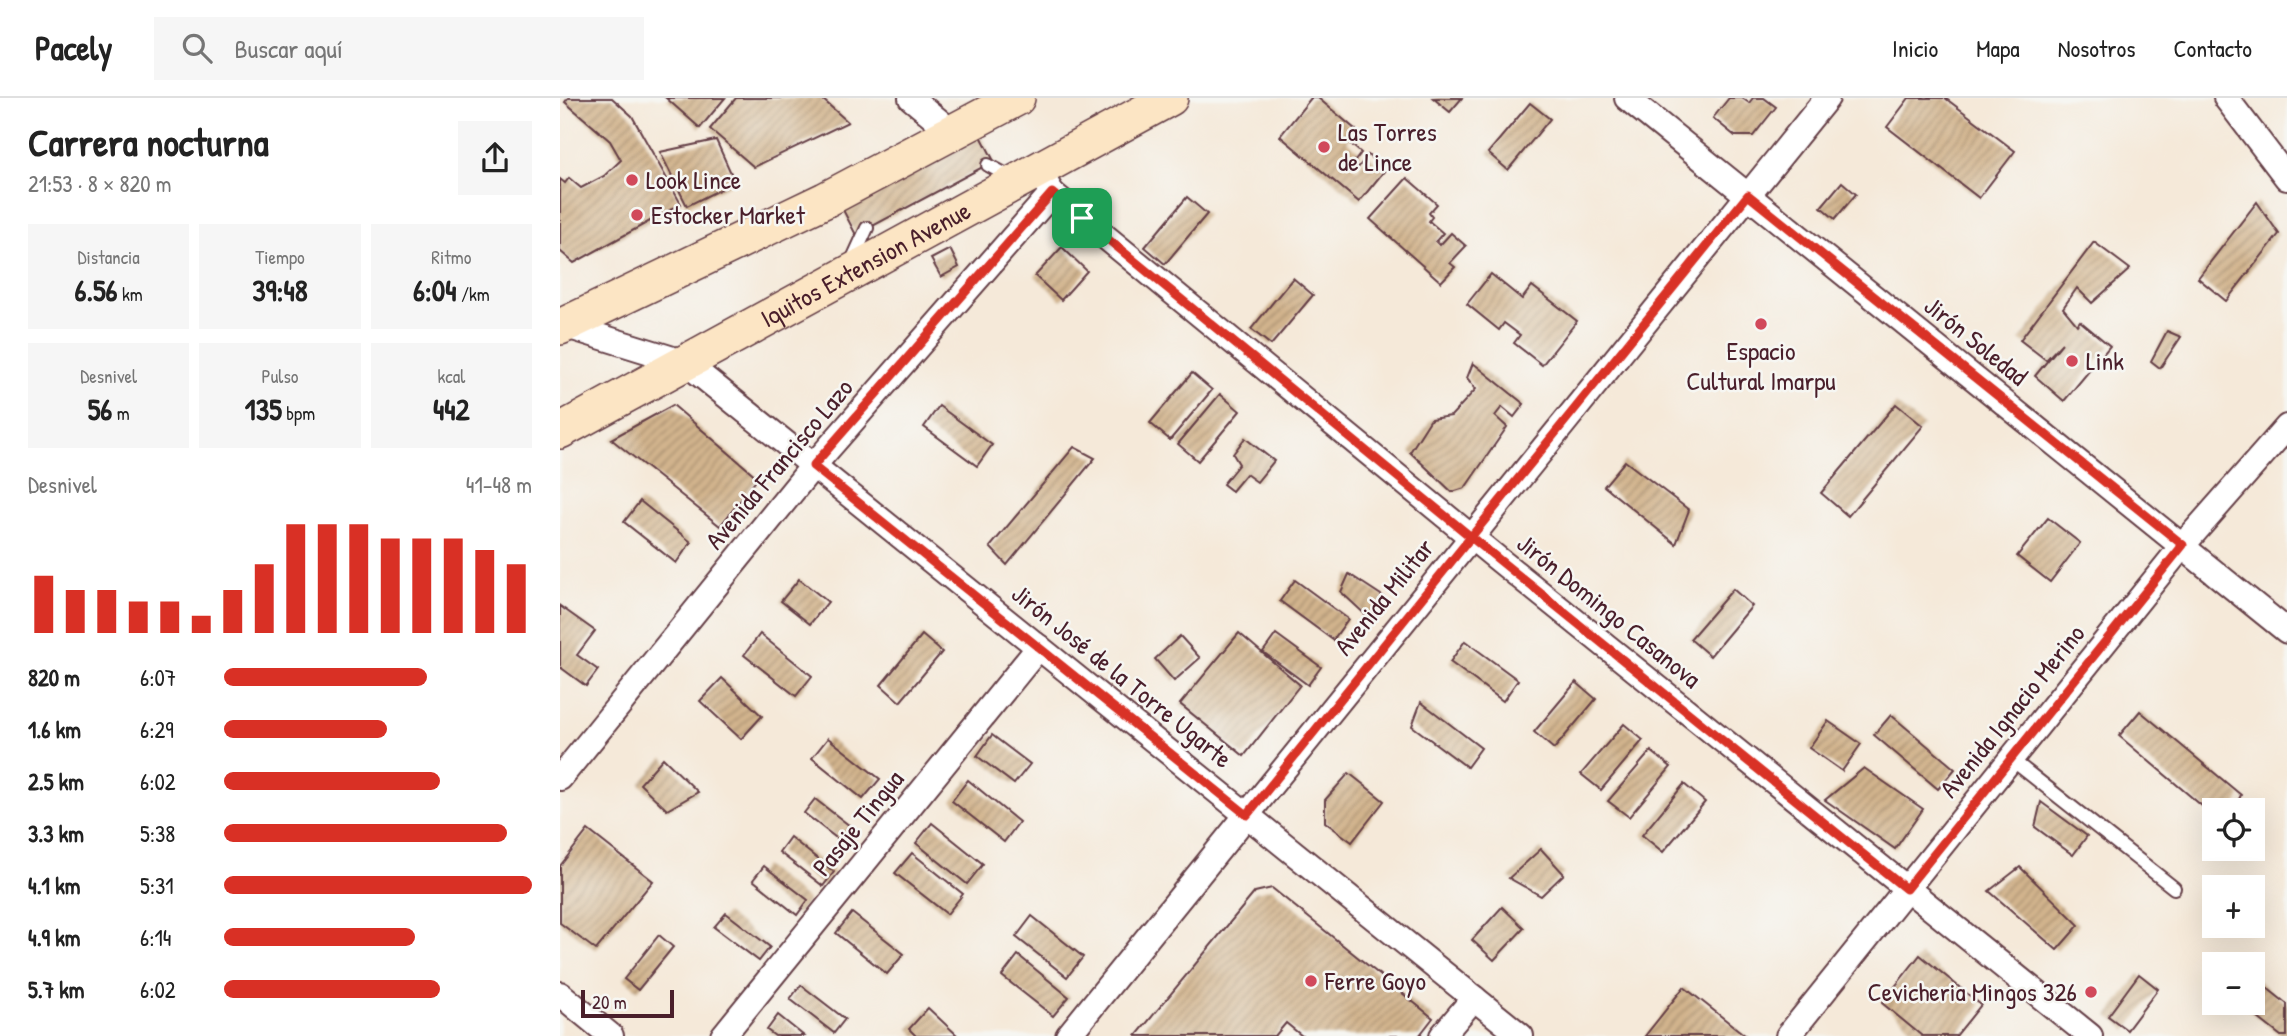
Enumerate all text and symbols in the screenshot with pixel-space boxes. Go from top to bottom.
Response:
search box [154,17,644,80]
text: Pacely [35,26,112,70]
icon: search [178,29,216,67]
text: Buscar aquí [234,31,343,66]
text: Inicio [1892,32,1938,64]
text: Mapa [1976,32,2020,64]
text: Nosotros [2058,32,2135,64]
text: Contacto [2173,32,2252,64]
place label: Las Torres de Lince [1338,114,1437,179]
text: Carrera nocturna [28,116,269,168]
button: share [458,121,532,195]
marker: Las Torres de Lince [1316,139,1332,155]
place label: Look Lince [646,162,741,197]
text: 21:53 · 8 × 820 m [28,168,171,199]
marker: Look Lince [624,172,640,188]
pin [1052,188,1112,248]
street label: Iquitos Extension Avenue [754,192,976,335]
place label: Estocker Market [651,197,806,232]
icon: arrive [1063,199,1101,237]
marker: Estocker Market [629,207,645,223]
text: Distancia [78,244,140,270]
text: Tiempo [255,244,305,270]
text: Ritmo [431,244,471,270]
text: 6.56 [75,270,118,310]
text: 39:48 [252,270,308,310]
text: 6:04 [413,270,457,310]
text: km [118,281,143,307]
text: /km [457,281,490,307]
street label: Jirón Soledad [1917,288,2035,393]
marker: Espacio Cultural Imarpu [1753,316,1769,332]
place label: Espacio Cultural Imarpu [1686,333,1836,398]
place label: Link [2086,343,2124,378]
marker: Link [2064,353,2080,369]
text: Desnivel [80,363,137,389]
text: Pulso [262,363,298,389]
text: kcal [437,363,465,389]
street label: Avenida Francisco Lazo [697,371,860,556]
text: 56 [88,389,112,429]
text: 135 [245,389,282,429]
text: 442 [433,389,470,429]
text: m [112,400,130,426]
text: bpm [282,400,315,426]
text: Desnivel [28,469,97,500]
text: 41–48 m [466,469,532,500]
street label: Jirón Domingo Casanova [1510,526,1709,696]
street label: Avenida Militar [1326,531,1441,662]
street label: Jirón José de la Torre Ugarte [1005,576,1240,775]
street label: Avenida Ignacio Merino [1931,617,2092,805]
text: 820 m [28,662,80,693]
text: 6:07 [140,662,176,693]
text: 1.6 km [28,714,81,745]
text: 6:29 [140,714,174,745]
street label: Pasaje Tingua [804,762,911,883]
text: 2.5 km [28,766,84,797]
text: 6:02 [140,766,176,797]
map controls [2202,798,2265,1015]
button: locate [2202,798,2265,861]
text: 3.3 km [28,818,84,849]
text: 5:38 [140,818,175,849]
text: 4.1 km [28,870,80,901]
text: 5:31 [140,870,174,901]
button: + [2202,875,2265,938]
text: 4.9 km [28,922,80,953]
text: 6:14 [140,922,172,953]
button: − [2202,952,2265,1015]
place label: Ferre Goyo [1324,963,1426,998]
marker: Ferre Goyo [1303,973,1319,989]
text: 5.7 km [28,974,85,1005]
text: 6:02 [140,974,176,1005]
place label: Cevicheria Mingos 326 [1868,974,2077,1009]
marker: Cevicheria Mingos 326 [2083,984,2099,1000]
scale bar [581,987,674,1019]
text: 20 m [592,989,627,1015]

